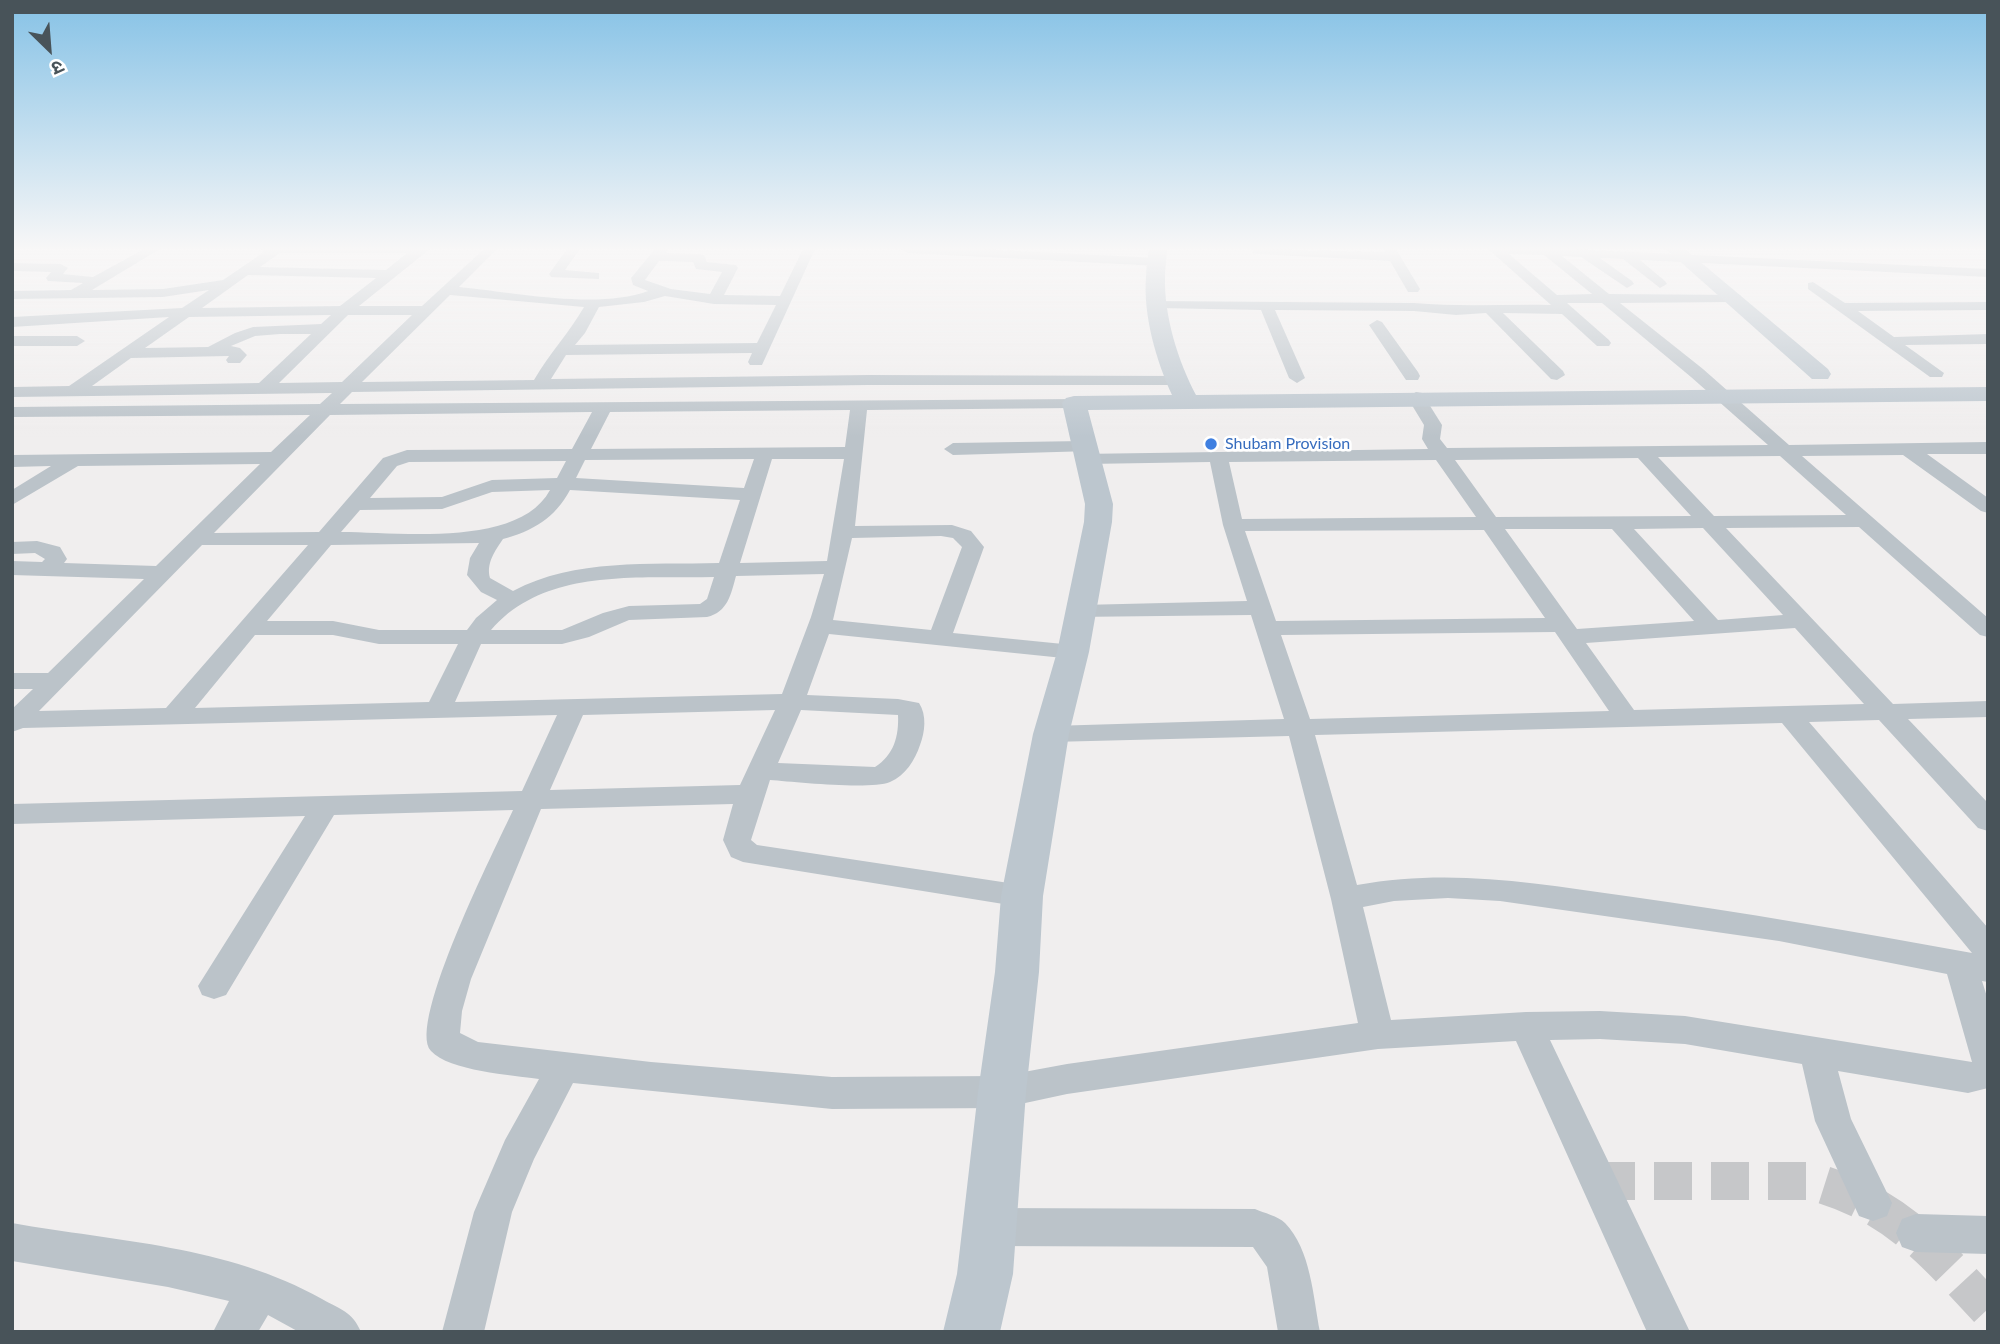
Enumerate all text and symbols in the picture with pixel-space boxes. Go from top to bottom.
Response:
north arrow [14,14,84,84]
text: उ [48,56,68,81]
place label: Shubam Provision [1225,434,1350,454]
marker: Shubam Provision [1203,436,1219,452]

